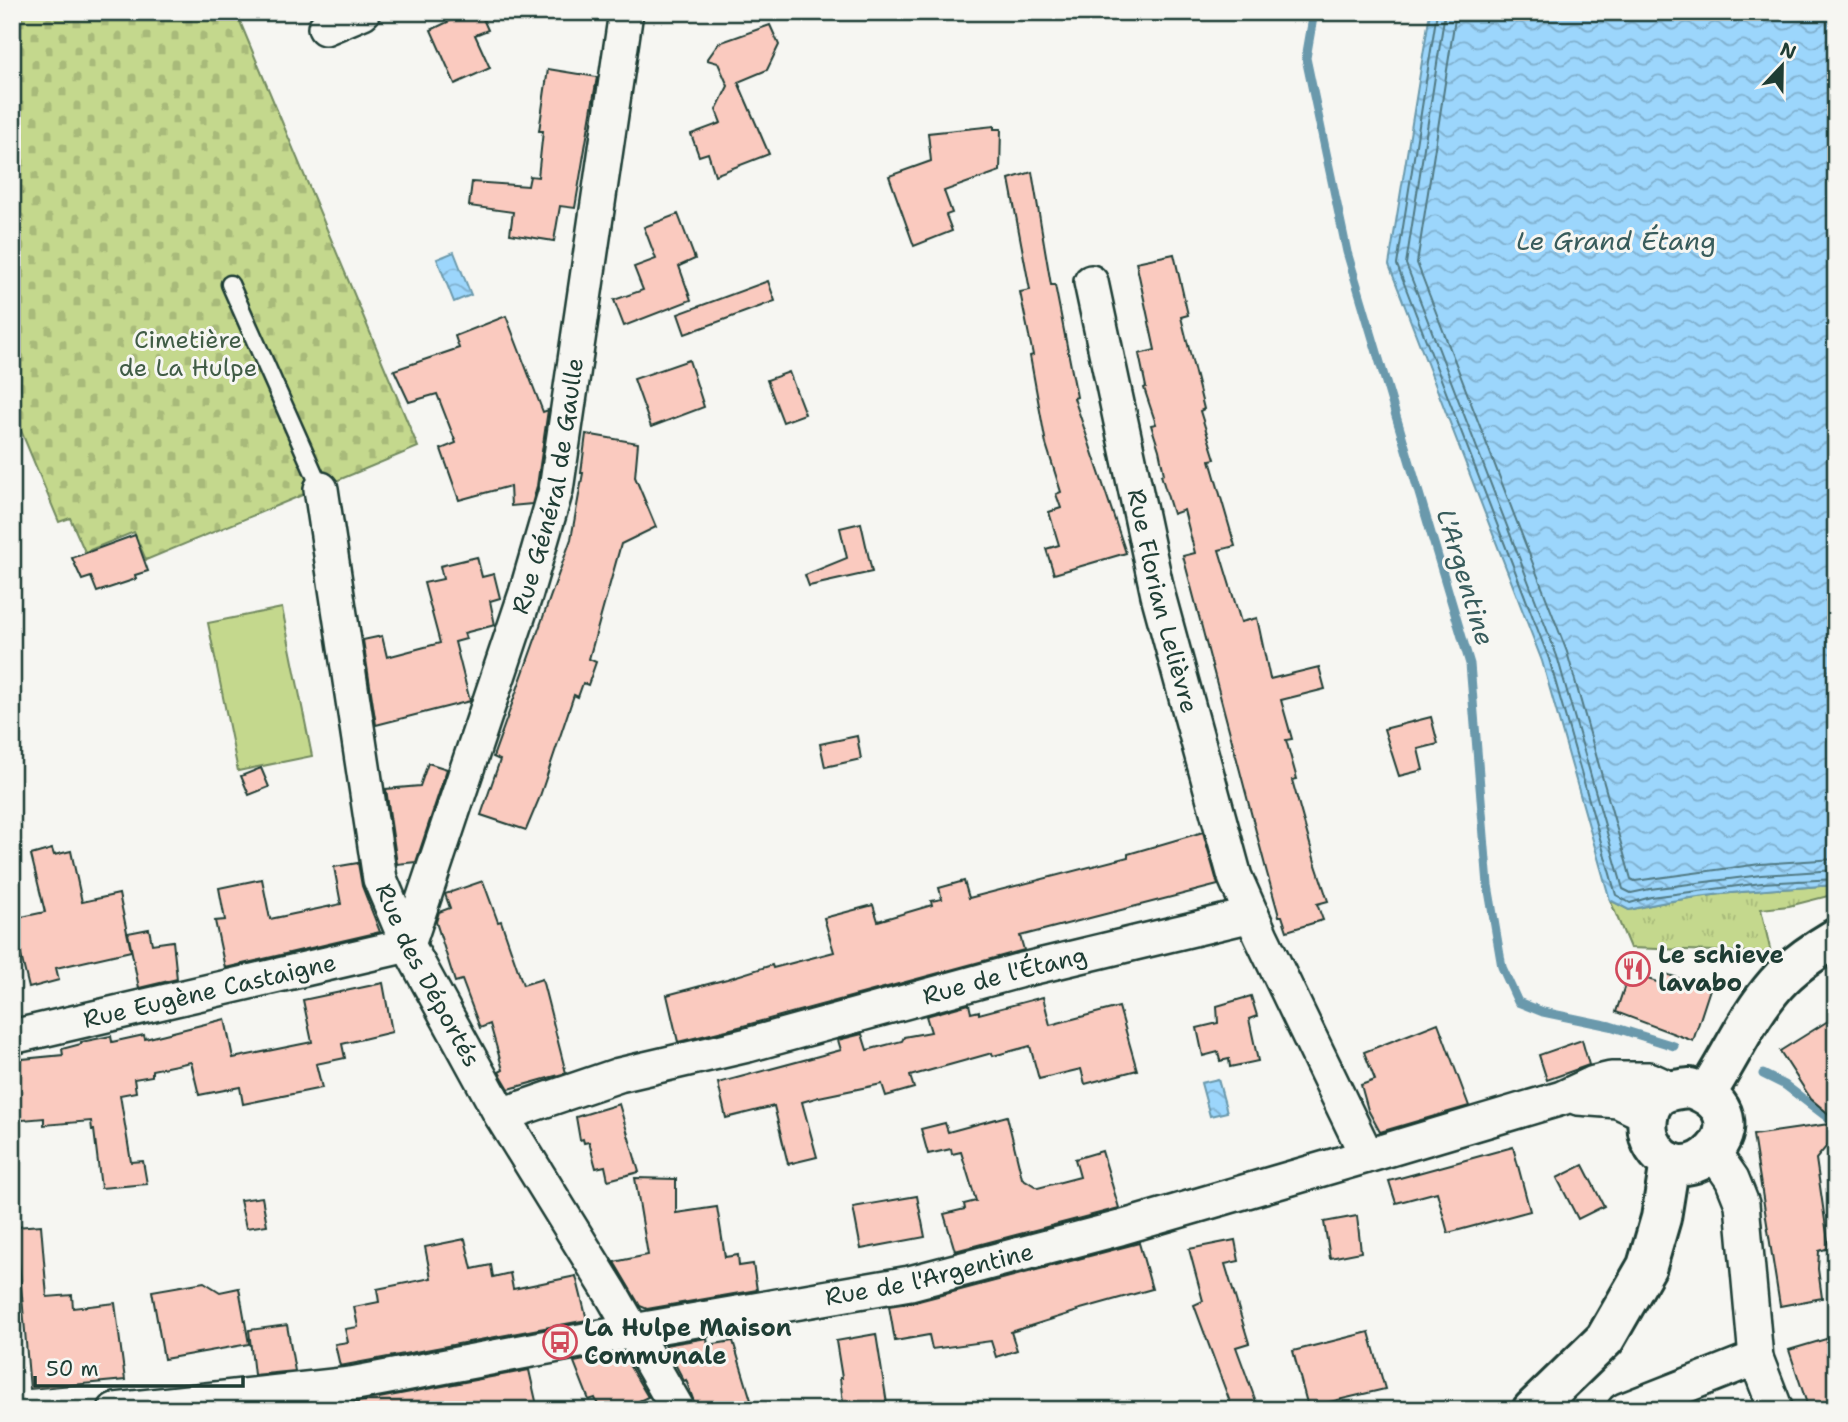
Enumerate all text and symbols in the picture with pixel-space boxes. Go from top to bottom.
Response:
north arrow [1746,32,1816,102]
text: N [1777,36,1800,65]
water label: Le Grand Étang [1516,223,1716,258]
park label: Cimetière de La Hulpe [119,324,257,384]
street label: Rue Général de Gaulle [504,356,591,618]
street label: Rue Florian Lelièvre [1120,486,1206,717]
water label: L'Argentine [1429,504,1503,650]
street label: Rue des Déportés [368,879,488,1073]
street label: Rue de l'Étang [919,939,1090,1012]
place label: Le schieve lavabo [1658,939,1784,999]
street label: Rue Eugène Castaigne [80,946,339,1036]
restaurant icon: Le schieve lavabo [1614,950,1652,988]
street label: Rue de l'Argentine [823,1235,1037,1313]
place label: La Hulpe Maison Communale [584,1312,792,1372]
bus stop icon: La Hulpe Maison Communale [541,1323,579,1361]
scale bar [35,1345,243,1389]
text: 50 m [46,1355,99,1383]

